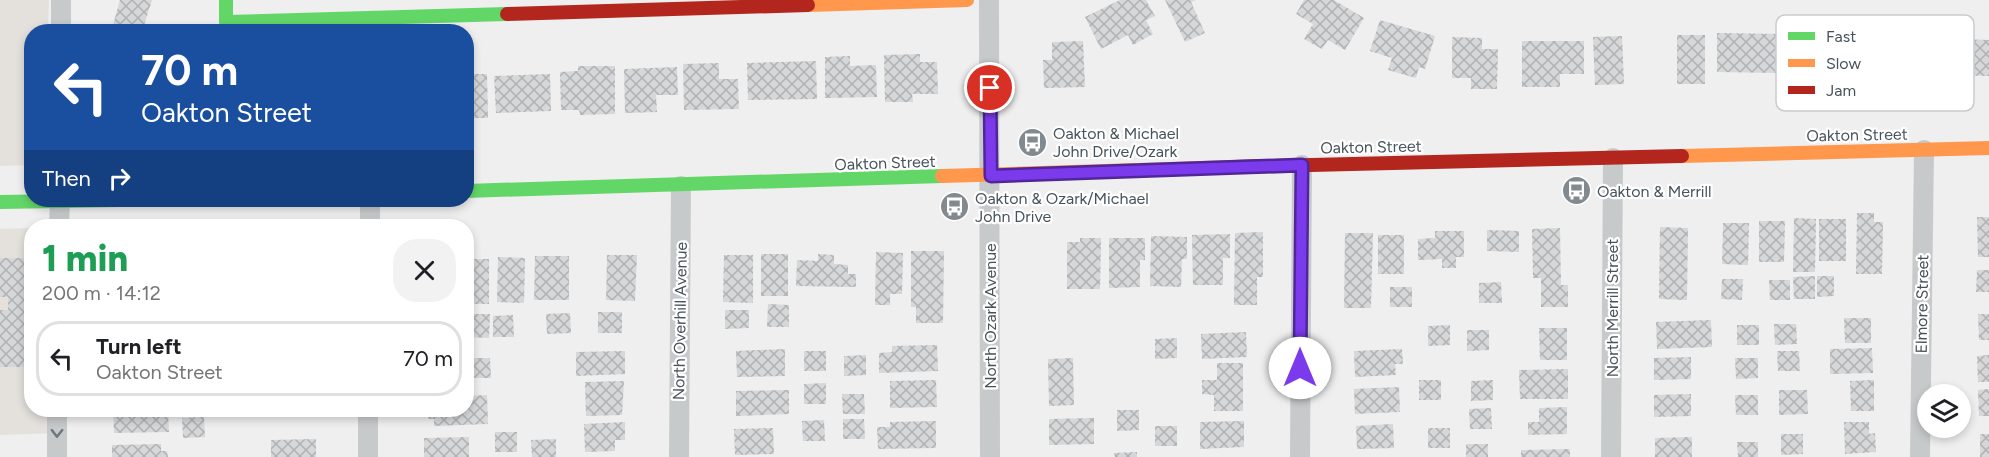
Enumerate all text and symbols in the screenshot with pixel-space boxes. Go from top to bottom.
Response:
legend [1776,15,1974,111]
text: Fast [1826,27,1856,46]
text: 70 m [141,45,238,96]
icon: left [42,48,120,126]
text: Slow [1826,54,1861,73]
pin [964,62,1015,113]
icon: arrive [973,71,1006,104]
text: Jam [1826,81,1856,100]
text: Oakton Street [141,96,312,129]
place label: Oakton & Michael John Drive/Ozark [1053,124,1179,161]
street label: Oakton Street [1806,125,1908,145]
bus stop icon: Oakton & Michael John Drive/Ozark [1016,126,1048,158]
street label: Oakton Street [1320,137,1422,157]
street label: Oakton Street [834,152,936,174]
icon: right [103,162,136,195]
text: Then [42,165,91,192]
bus stop icon: Oakton & Merrill [1560,175,1592,207]
place label: Oakton & Merrill [1597,182,1712,201]
place label: Oakton & Ozark/Michael John Drive [975,189,1149,226]
bus stop icon: Oakton & Ozark/Michael John Drive [938,191,970,223]
text: 1 min [42,237,128,280]
button: close [393,239,456,302]
street label: North Merrill Street [1603,239,1622,377]
street label: North Overhill Avenue [669,241,691,400]
street label: North Ozark Avenue [981,243,1000,389]
street label: Elmore Street [1912,254,1932,354]
text: 200 m · 14:12 [42,281,161,305]
text: Turn left [96,333,182,360]
position arrow [1268,336,1332,400]
icon: left [45,342,78,375]
text: 70 m [403,345,453,372]
text: Oakton Street [96,360,223,384]
map controls [1917,384,1971,438]
button: layers [1917,384,1971,438]
one-way arrow [51,429,63,438]

